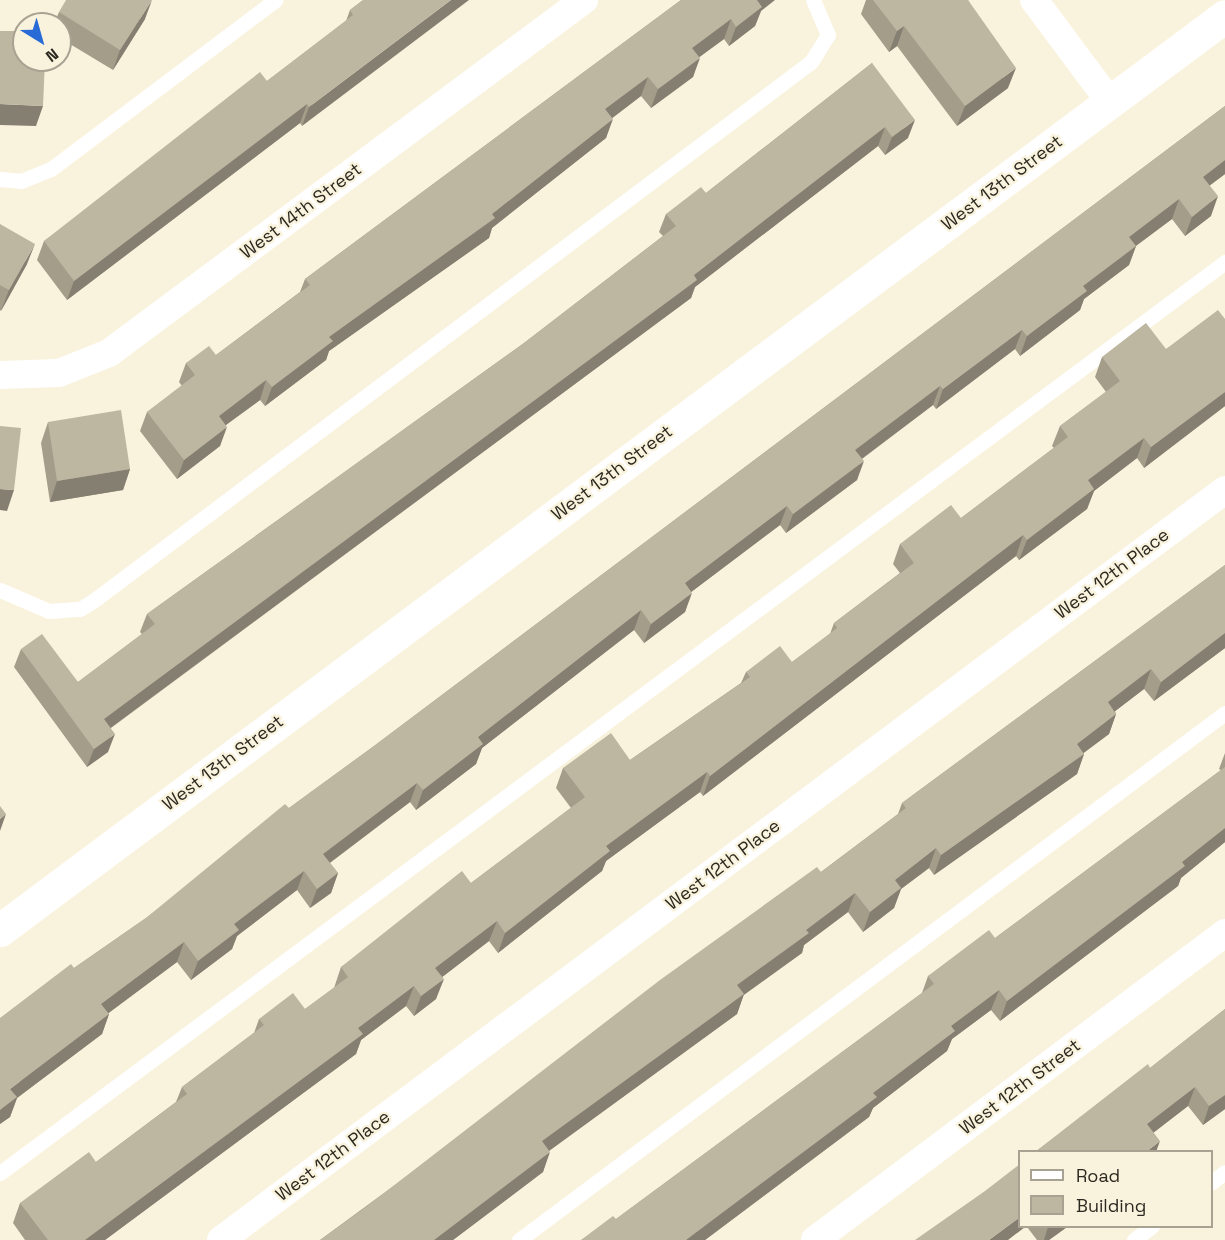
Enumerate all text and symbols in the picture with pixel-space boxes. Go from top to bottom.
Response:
north arrow [12,12,72,72]
text: N [41,44,63,67]
street label: West 13th Street [937,131,1067,235]
street label: West 14th Street [236,158,366,264]
street label: West 13th Street [547,421,677,525]
street label: West 12th Place [1051,524,1173,624]
street label: West 13th Street [158,711,288,815]
street label: West 12th Place [662,815,784,915]
street label: West 12th Street [955,1035,1085,1139]
street label: West 12th Place [272,1106,394,1206]
legend [1018,1150,1213,1228]
text: Road [1076,1164,1120,1187]
text: Building [1076,1194,1146,1217]

